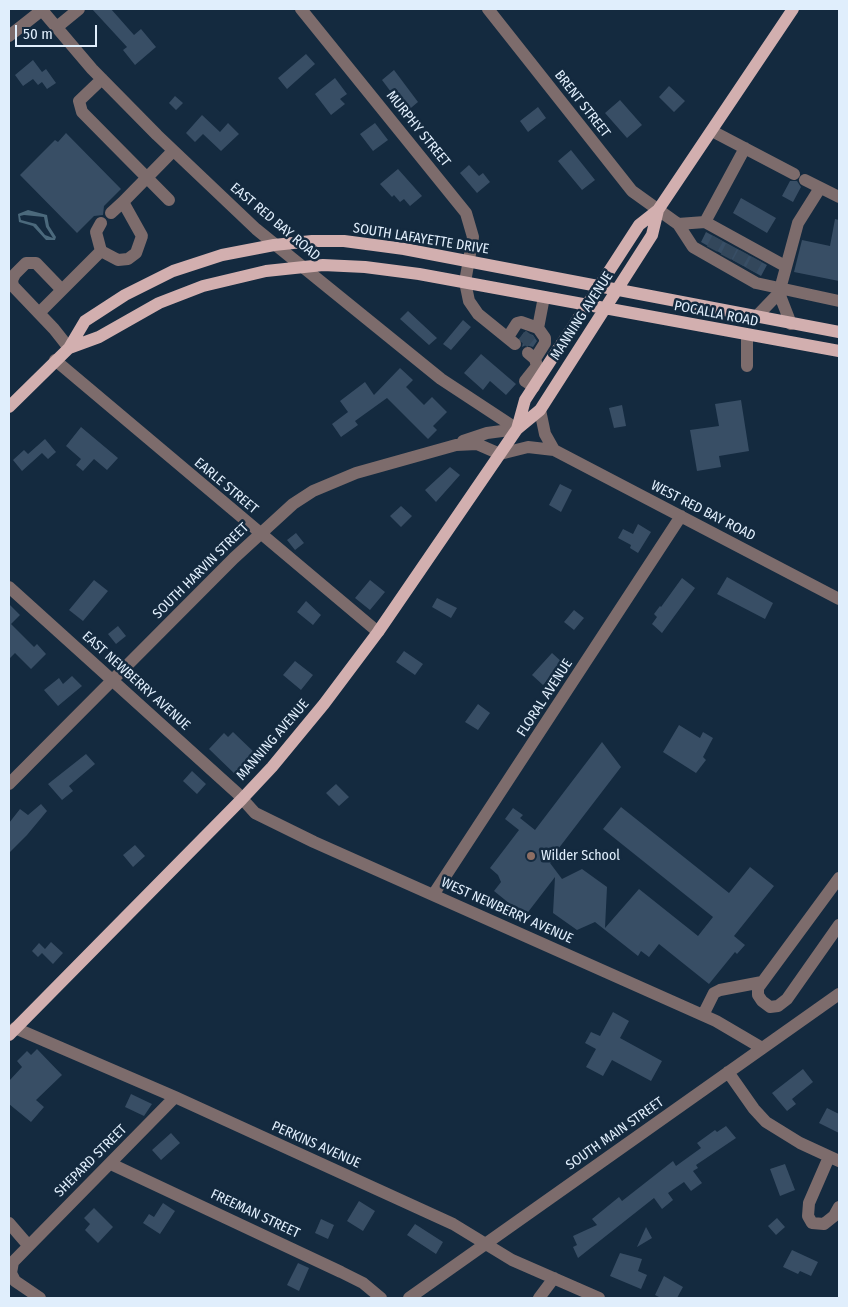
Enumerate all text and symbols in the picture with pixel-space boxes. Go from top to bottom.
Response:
scale bar [18,15,100,47]
text: 50 m [23,25,53,43]
street label: BRENT STREET [551,67,613,141]
street label: MURPHY STREET [382,88,454,170]
street label: EAST RED BAY ROAD [227,180,323,264]
street label: SOUTH LAFAYETTE DRIVE [352,220,490,258]
street label: MANNING AVENUE [547,269,617,363]
street label: POCALLA ROAD [673,298,759,330]
street label: EARLE STREET [191,455,261,517]
street label: WEST RED BAY ROAD [648,477,758,545]
street label: SOUTH HARVIN STREET [150,520,252,622]
street label: EAST NEWBERRY AVENUE [79,628,193,734]
street label: FLORAL AVENUE [514,656,576,740]
street label: MANNING AVENUE [233,696,313,784]
place label: Wilder School [541,848,620,864]
marker: Wilder School [525,850,537,862]
street label: WEST NEWBERRY AVENUE [439,874,575,948]
street label: SOUTH MAIN STREET [563,1094,667,1174]
street label: PERKINS AVENUE [269,1118,363,1172]
street label: SHEPARD STREET [51,1121,131,1201]
street label: FREEMAN STREET [208,1186,302,1242]

